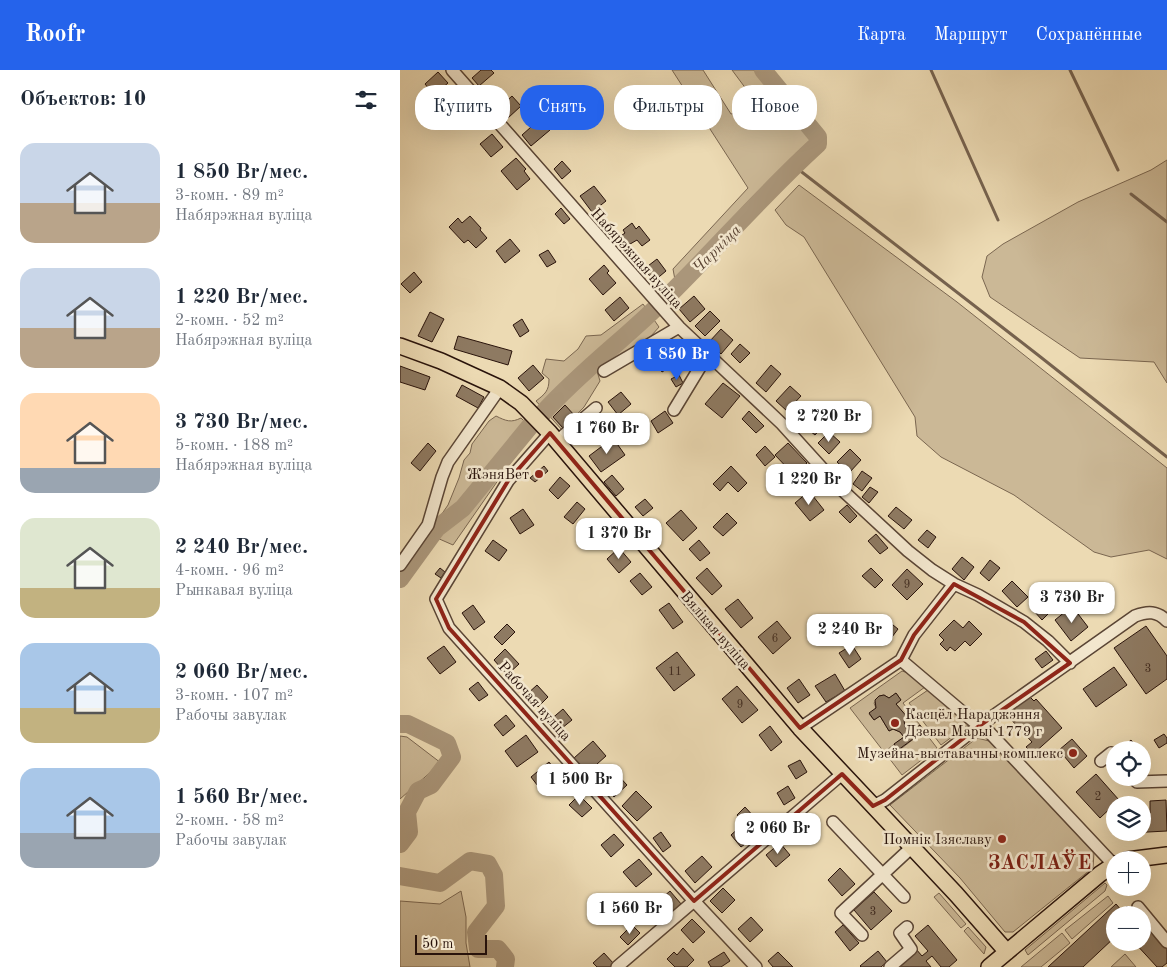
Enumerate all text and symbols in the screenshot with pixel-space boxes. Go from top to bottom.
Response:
text: Roofr [25,23,86,47]
text: Карта [857,26,906,44]
text: Маршрут [934,26,1008,44]
text: Сохранённые [1036,26,1142,44]
chip: Купить [415,85,510,130]
chip: Снять [520,85,604,130]
chip: Фильтры [614,85,722,130]
chip: Новое [732,85,817,130]
icon: filters [352,86,380,114]
text: Объектов: 10 [20,89,146,110]
text: 1 850 Br/мес. [175,162,308,183]
icon: home [60,163,120,223]
text: 3-комн. · 89 m² [175,188,284,204]
street label: Набярэжная вуліца [587,206,685,312]
text: Набярэжная вуліца [175,208,313,224]
water label: Чарніца [690,222,745,277]
text: 1 220 Br/мес. [175,287,308,308]
icon: home [60,288,120,348]
text: 2-комн. · 52 m² [175,313,284,329]
text: Набярэжная вуліца [175,333,313,349]
pin: 1 850 Br [625,338,729,381]
text: 1 850 Br [645,347,709,363]
pin: 2 720 Br [777,400,881,443]
text: 2 720 Br [797,409,861,425]
text: 3 730 Br/мес. [175,412,308,433]
pin: 1 760 Br [555,412,659,455]
icon: home [60,413,120,473]
text: 1 760 Br [575,421,639,437]
text: 5-комн. · 188 m² [175,438,293,454]
text: Набярэжная вуліца [175,458,313,474]
pin: 1 220 Br [757,464,861,506]
place label: ЖэняВет [467,468,529,483]
marker: ЖэняВет [533,468,545,480]
text: 1 220 Br [777,472,841,488]
pin: 1 370 Br [567,518,671,560]
text: 1 370 Br [587,526,651,542]
text: 2 240 Br/мес. [175,537,308,558]
icon: home [60,538,120,598]
text: 4-комн. · 96 m² [175,563,284,579]
house number: 9 [904,579,910,591]
pin: 3 730 Br [1020,582,1124,624]
text: Рынкавая вуліца [175,583,293,599]
street label: Вялікая вуліца [677,589,753,673]
text: 3 730 Br [1040,590,1104,606]
pin: 2 240 Br [798,614,902,656]
text: 2 240 Br [818,622,882,638]
house number: 6 [772,633,779,645]
street label: Рабочая вуліца [495,659,574,745]
text: 2 060 Br/мес. [175,662,308,683]
icon: home [60,663,120,723]
house number: 3 [1145,663,1151,675]
house number: 11 [668,666,682,678]
text: 3-комн. · 107 m² [175,688,293,704]
house number: 9 [737,699,743,711]
text: Рабочы завулак [175,708,287,724]
place label: Касцёл Нараджэння Дзевы Марыі 1779 г [905,708,1042,740]
marker: Касцёл Нараджэння Дзевы Марыі 1779 г [889,717,901,729]
map controls [1106,741,1151,951]
button: locate [1106,741,1151,786]
place label: Музейна-выставачны комплекс [857,747,1063,762]
marker: Музейна-выставачны комплекс [1067,747,1079,759]
pin: 1 500 Br [528,764,632,806]
text: 1 500 Br [548,772,612,788]
text: 1 560 Br/мес. [175,787,308,808]
icon: home [60,788,120,848]
house number: 2 [1095,791,1101,803]
button: layers [1106,796,1151,841]
pin: 2 060 Br [726,812,830,855]
text: 2-комн. · 58 m² [175,813,284,829]
text: 2 060 Br [746,821,810,837]
text: Рабочы завулак [175,833,287,849]
place label: Помнік Ізяславу [883,833,992,848]
marker: Помнік Ізяславу [996,833,1008,845]
district label: ЗАСЛАЎЕ [988,849,1092,874]
button: + [1106,851,1151,896]
pin: 1 560 Br [578,892,682,935]
text: 1 560 Br [598,901,662,917]
house number: 3 [870,906,876,918]
button: − [1106,906,1151,951]
scale bar [415,932,488,955]
text: 50 m [422,937,453,951]

